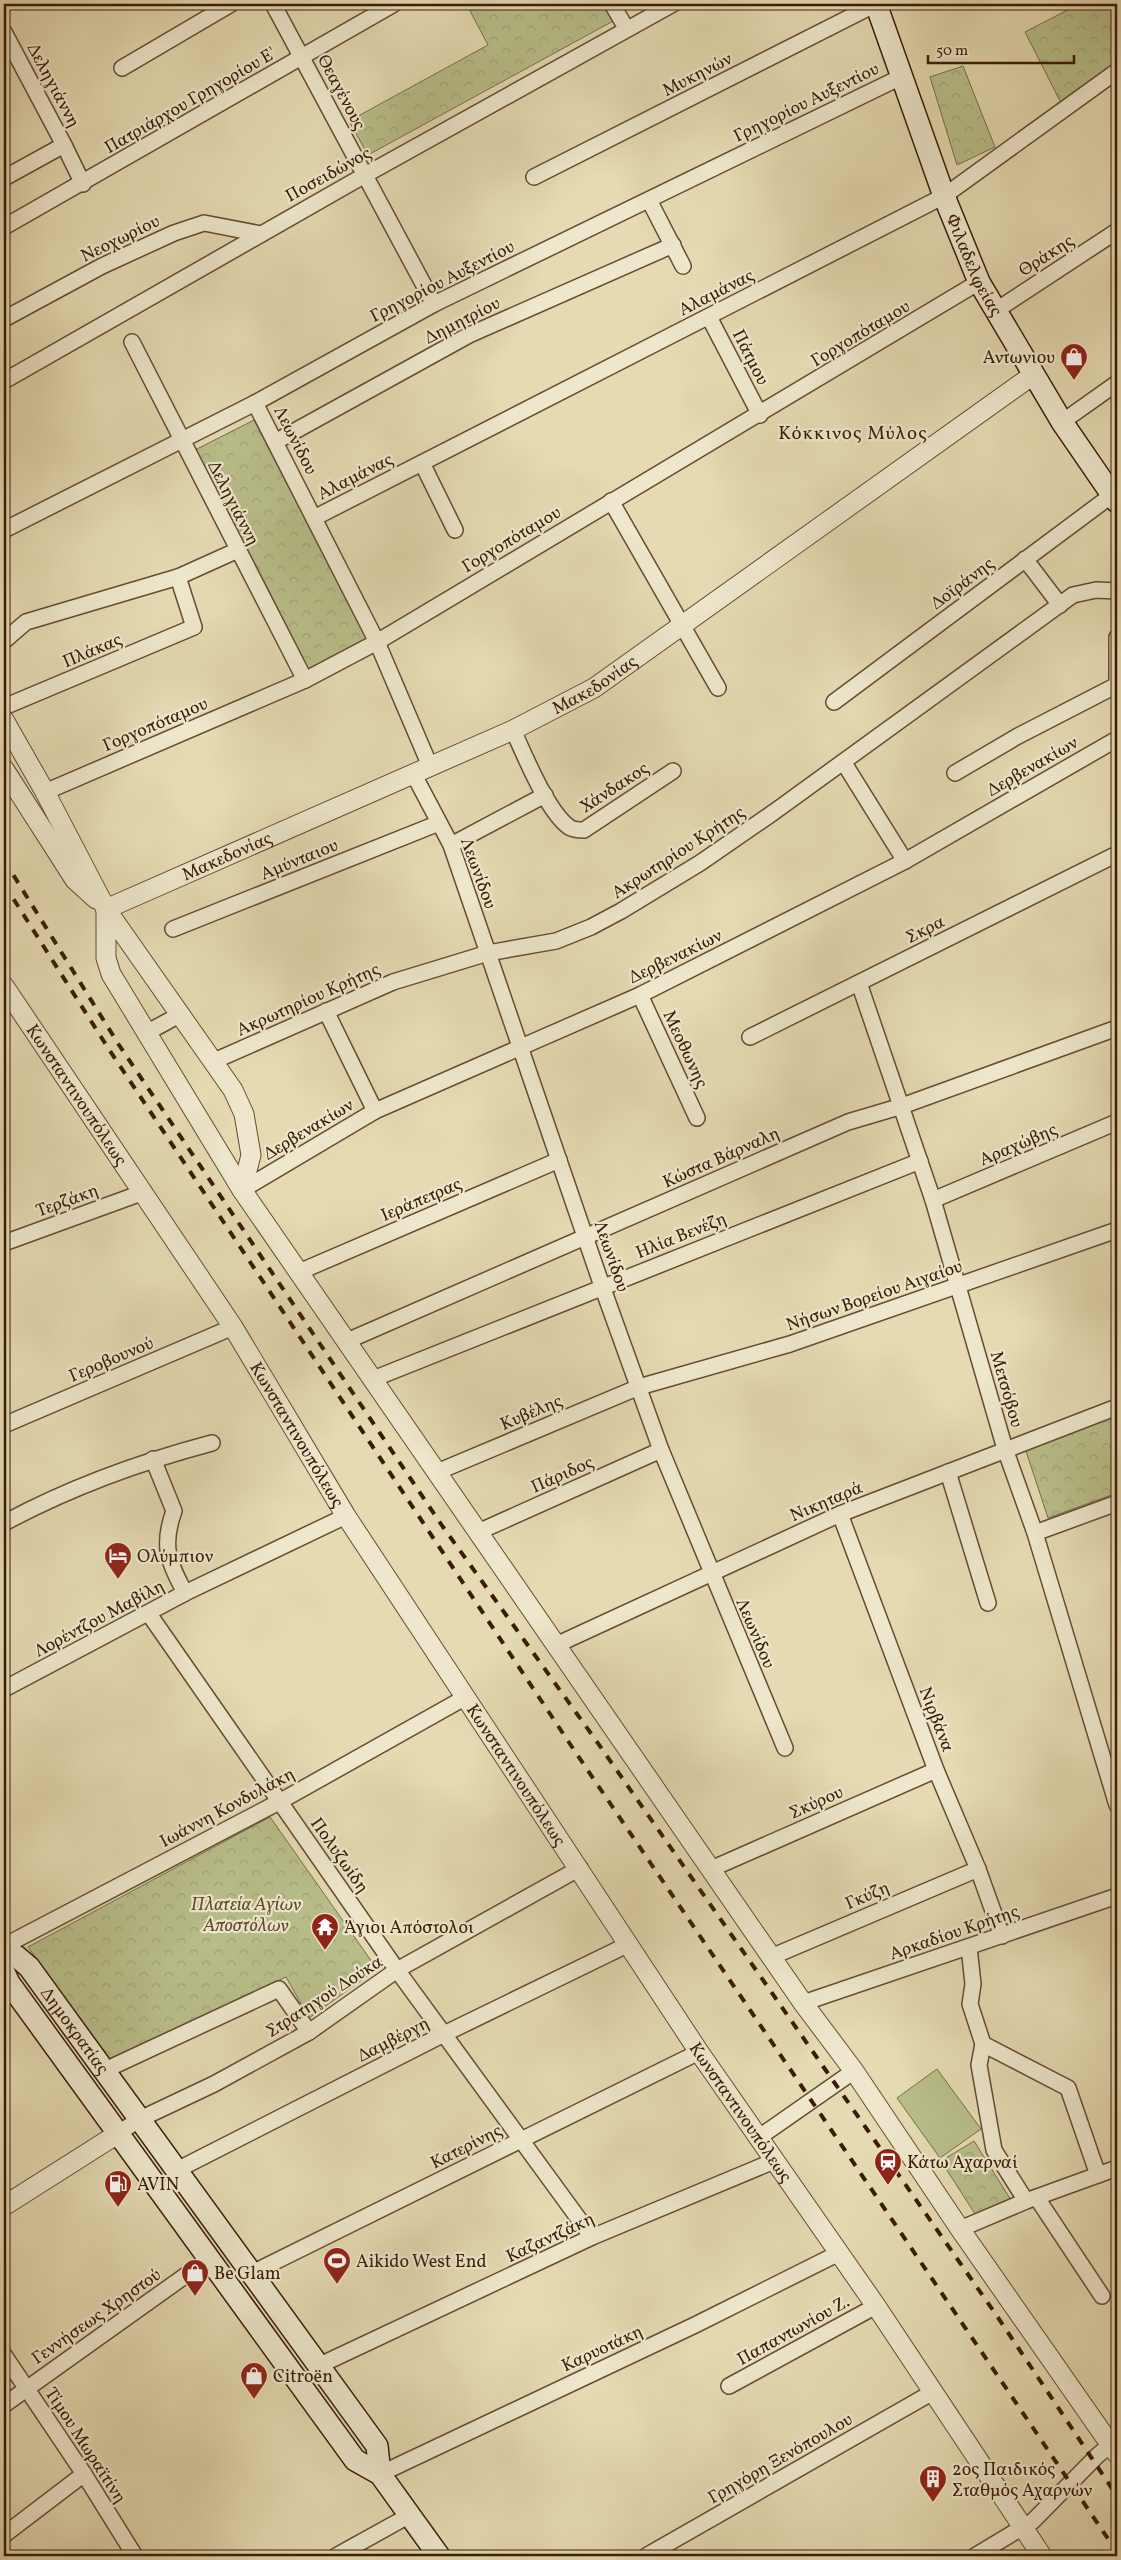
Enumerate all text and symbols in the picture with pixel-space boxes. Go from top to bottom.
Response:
scale bar [928,32,1075,64]
street label: Δεληγιάννη [20,39,85,132]
text: 50 m [936,41,968,62]
street label: Πατριάρχου Γρηγορίου E' [100,42,281,161]
street label: Μυκηνών [659,47,737,104]
street label: Θεαγένους [310,50,371,135]
street label: Γρηγορίου Αυξεντίου [730,57,884,149]
street label: Ποσειδώνος [281,141,376,209]
street label: Νεοχωρίου [77,209,164,269]
street label: Φιλαδελφείας [939,210,1008,322]
street label: Θράκης [1014,229,1079,283]
street label: Γρηγορίου Αυξεντίου [366,235,519,330]
street label: Αλαμάνας [675,264,759,323]
street label: Δημητρίου [420,291,505,351]
street label: Γοργοπόταμου [806,295,915,374]
street label: Πάτμου [725,326,774,390]
shop icon: Αντωνιου [1059,342,1089,381]
place label: Αντωνιου [983,346,1055,371]
street label: Λεωνίδου [267,402,323,479]
district label: Κόκκινος Μύλος [778,421,928,447]
street label: Αλαμάνας [314,448,398,507]
street label: Δεληγιάννη [201,457,265,550]
street label: Γοργοπόταμου [457,501,566,580]
street label: Δοϊράνης [926,552,1000,616]
street label: Πλάκας [59,628,126,675]
street label: Μακεδονίας [548,650,643,722]
street label: Γοργοπόταμου [99,692,212,759]
street label: Δερβενακίων [983,731,1083,803]
street label: Χάνδακος [575,757,654,820]
street label: Ακρωτηρίου Κρήτης [607,801,750,906]
street label: Μακεδονίας [178,826,277,888]
street label: Αμύνταιου [257,833,342,887]
street label: Λεωνίδου [453,834,502,913]
street label: Σκρα [902,910,950,951]
street label: Δερβενακίων [625,924,727,991]
street label: Ακρωτηρίου Κρήτης [233,958,384,1043]
street label: Μεοθωνης [656,1007,714,1093]
street label: Κωνσταντινουπόλεως [19,1020,132,1171]
street label: Δερβενακίων [259,1093,359,1167]
street label: Αραχώβης [976,1118,1062,1173]
street label: Κώστα Βάρναλη [659,1121,784,1195]
street label: Ιεράπετρας [377,1172,466,1229]
street label: Τερζάκη [33,1179,102,1224]
street label: Ηλία Βενέζη [632,1207,731,1266]
street label: Λεωνίδου [587,1217,634,1296]
street label: Νήσων Βορείου Αιγαίου [783,1254,966,1338]
street label: Γεροβουνού [65,1331,158,1389]
street label: Μετσόβου [983,1348,1028,1430]
street label: Κωνσταντινουπόλεως [243,1358,349,1513]
street label: Κυβέλης [497,1389,567,1438]
street label: Πάριδος [527,1450,598,1500]
street label: Νικηταρά [786,1476,867,1529]
hotel icon: Ολύμπιον [103,1541,133,1580]
place label: Ολύμπιον [137,1545,213,1570]
street label: Λορέντζου Μαβίλη [30,1574,169,1664]
street label: Λεωνίδου [729,1595,781,1673]
street label: Νιρβάνα [912,1683,960,1756]
street label: Κωνσταντινουπόλεως [459,1700,571,1852]
street label: Ιωάννη Κονδυλάκη [156,1762,300,1854]
street label: Σκύρου [786,1780,848,1826]
street label: Πολυζωίδη [303,1813,374,1899]
street label: Γκύζη [842,1876,894,1917]
park label: Πλατεία Αγίων Αποστόλων [191,1893,301,1939]
street label: Αρκαδίου Κρήτης [886,1900,1023,1967]
temple icon: Άγιοι Απόστολοι [310,1912,340,1951]
place label: Άγιοι Απόστολοι [344,1916,474,1941]
street label: Στρατηγού Δούκα [261,1950,388,2044]
street label: Δημοκρατίας [34,1982,114,2080]
street label: Δαμβέργη [353,2011,434,2069]
street label: Κωνσταντινουπόλεως [682,2038,797,2188]
street label: Κατερίνης [426,2119,507,2176]
station icon: Κάτω Αχαρναί [873,2147,903,2186]
place label: Κάτω Αχαρναί [907,2151,1018,2176]
fuel station icon: AVIN [103,2169,133,2208]
place label: AVIN [137,2173,179,2198]
street label: Καζαντζάκη [502,2207,599,2270]
sports icon: Aikido West End [322,2246,352,2285]
place label: Aikido West End [356,2250,487,2275]
shop icon: Be Glam [180,2258,210,2297]
place label: Be Glam [214,2262,281,2287]
street label: Γεννήσεως Χρηστού [27,2263,167,2371]
street label: Παπαντωνίου Ζ. [733,2290,855,2373]
street label: Καρυοτάκη [558,2320,647,2379]
shop icon: Citroën [239,2361,269,2400]
place label: Citroën [273,2365,333,2390]
street label: Τίμου Μωραϊτίνη [38,2383,132,2509]
street label: Γρηγόρη Ξενόπουλου [704,2408,858,2511]
place label: 2ος Παιδικός Σταθμός Αχαρνών [952,2458,1092,2504]
building icon: 2ος Παιδικός Σταθμός Αχαρνών [918,2464,948,2503]

